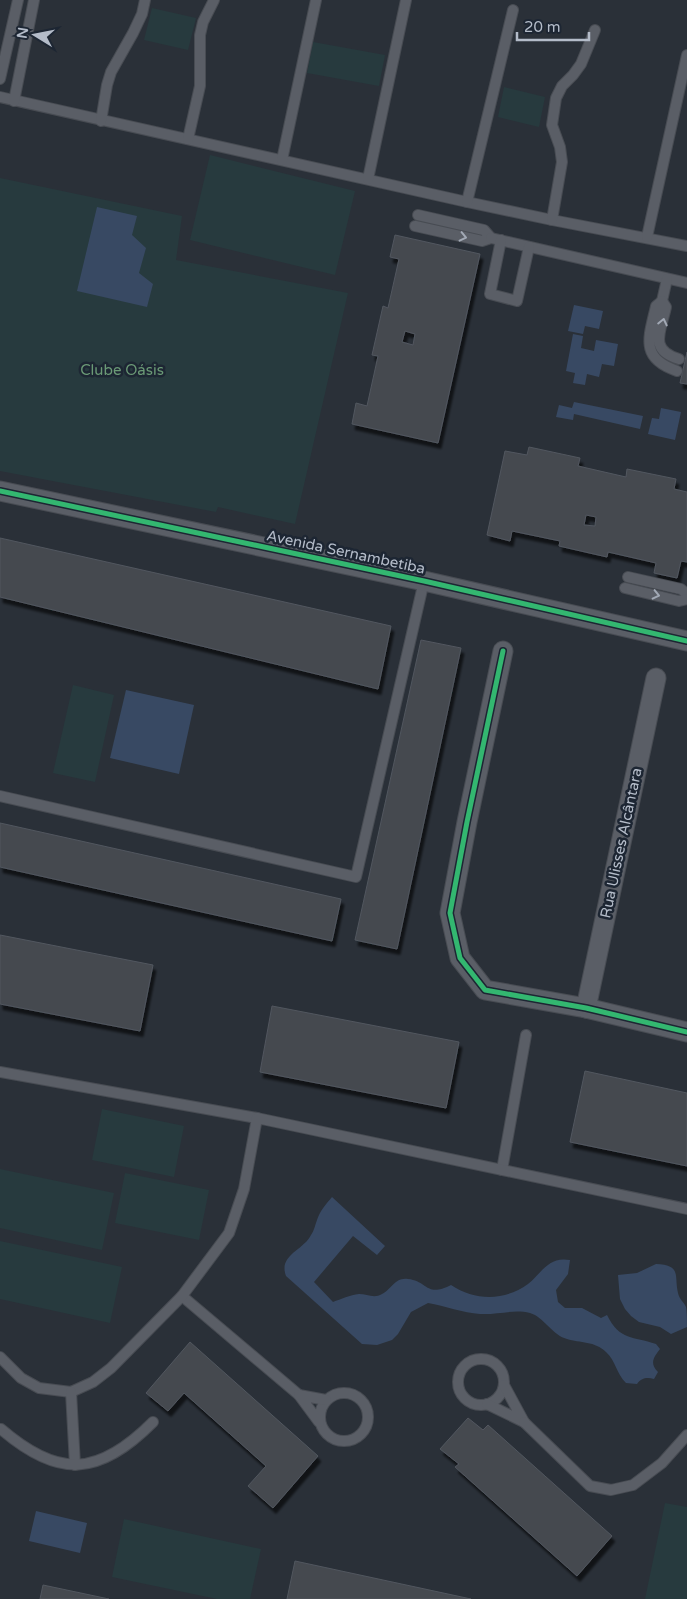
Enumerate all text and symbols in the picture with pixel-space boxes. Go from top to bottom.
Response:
north arrow [10,10,60,60]
scale bar [517,10,590,42]
text: 20 m [524,18,561,36]
text: N [13,26,32,40]
one-way arrow [458,231,467,242]
one-way arrow [657,317,668,326]
park label: Clube Oásis [80,361,164,379]
street label: Avenida Sernambetiba [265,526,427,578]
one-way arrow [652,589,661,600]
street label: Rua Ulisses Alcântara [596,766,646,920]

